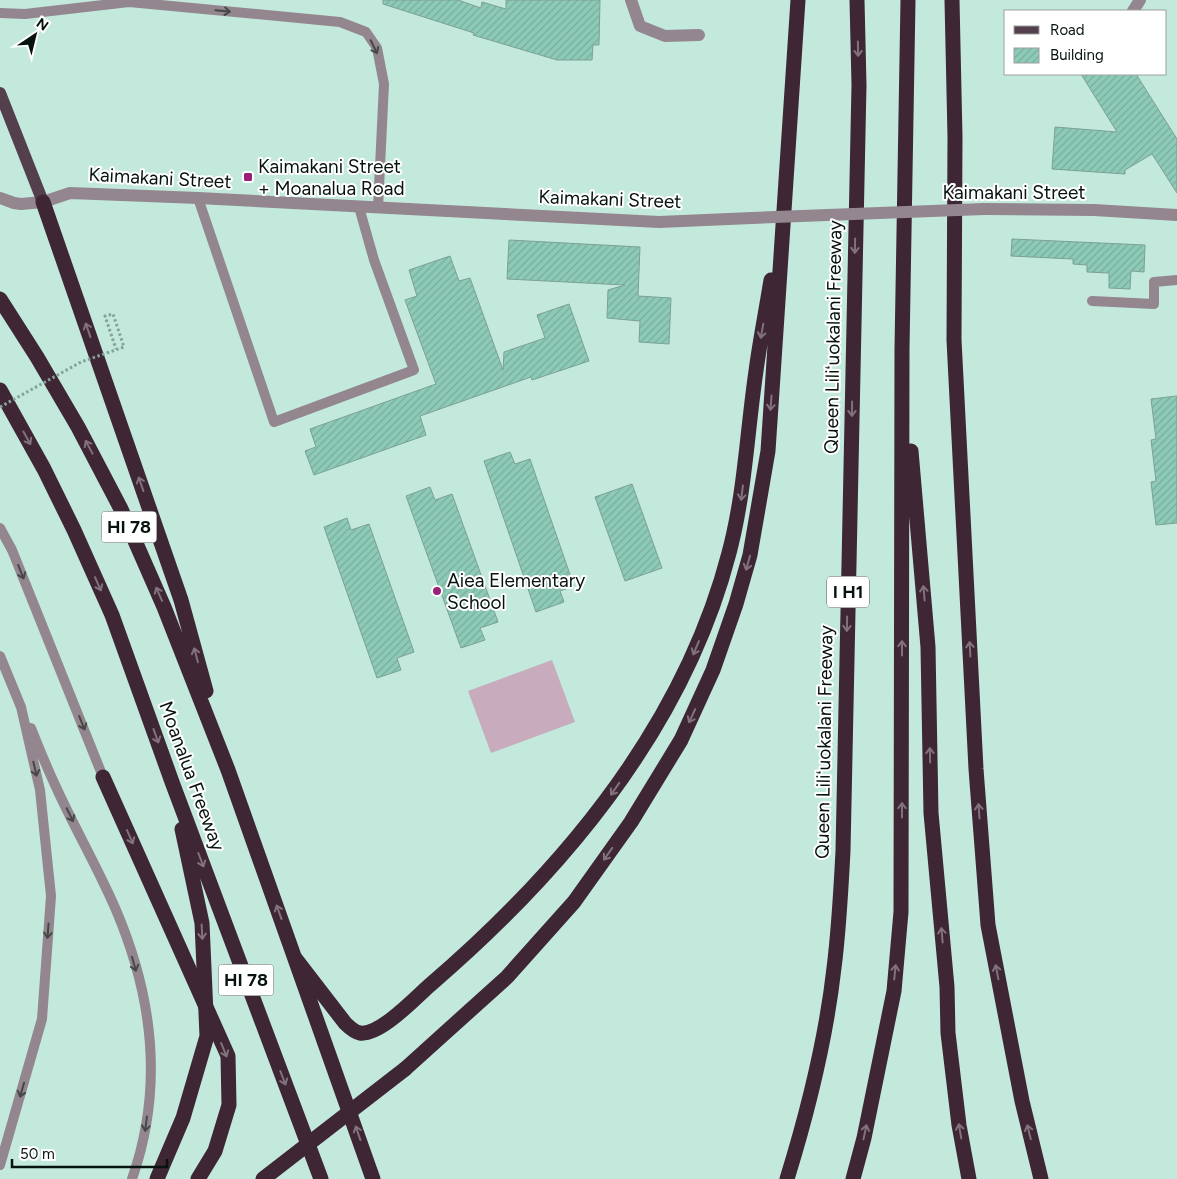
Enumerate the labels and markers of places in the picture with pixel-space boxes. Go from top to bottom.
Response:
place label: Kaimakani Street + Moanalua Road [258,155,405,200]
marker: Kaimakani Street + Moanalua Road [242,171,254,183]
place label: Aiea Elementary School [447,569,585,614]
marker: Aiea Elementary School [431,585,443,597]

